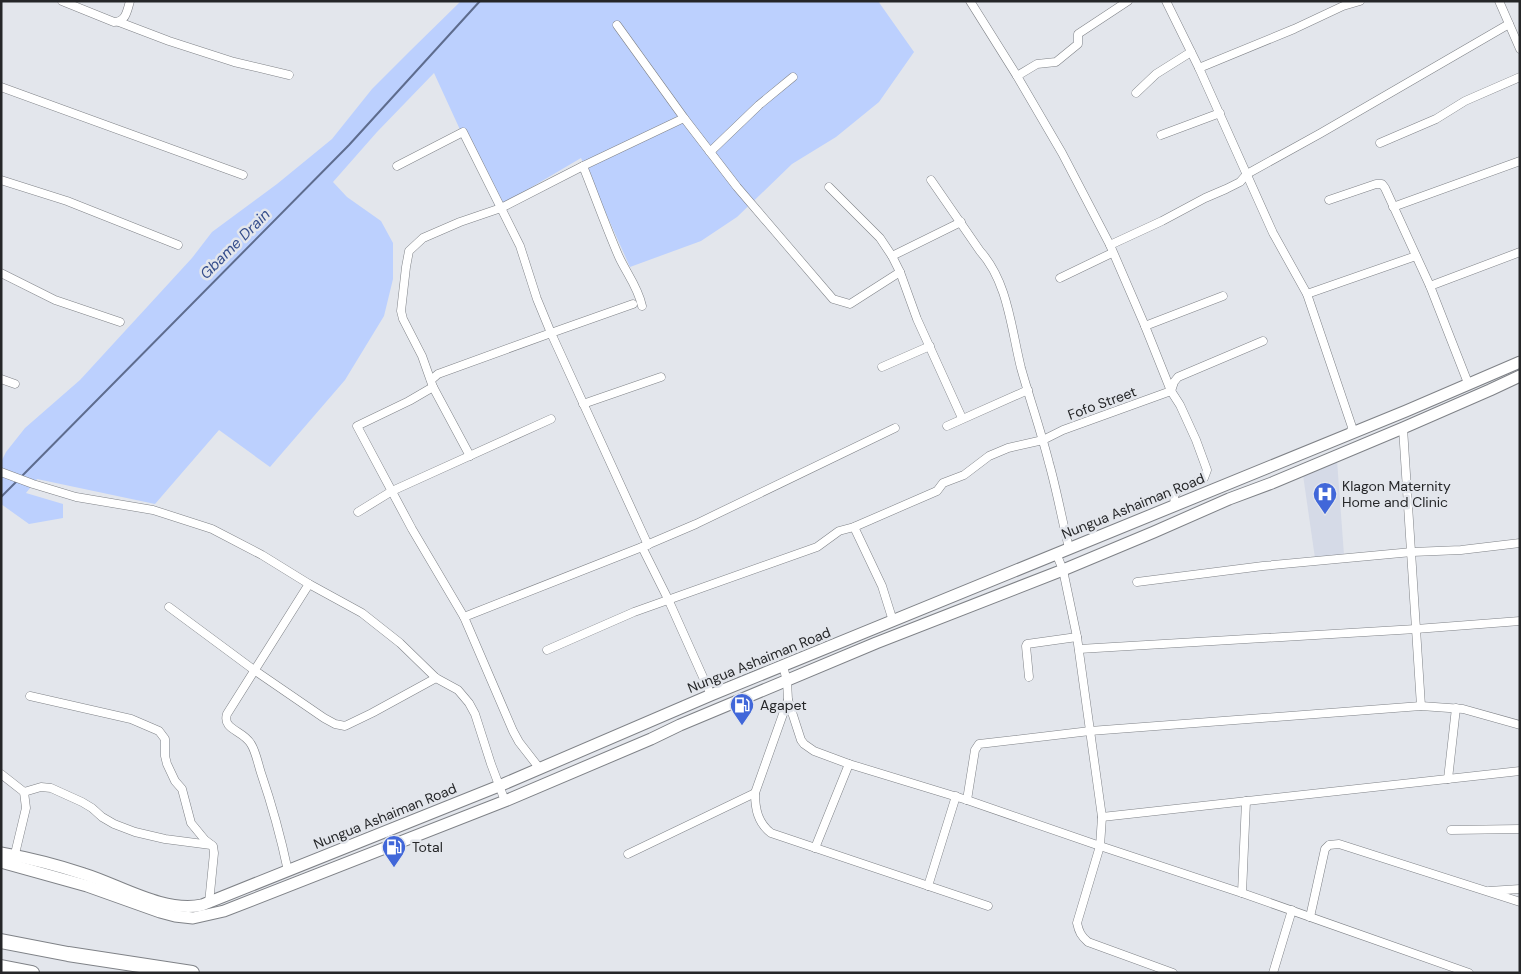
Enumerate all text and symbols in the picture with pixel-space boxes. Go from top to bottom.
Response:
water label: Gbame Drain [196,204,275,283]
street label: Fofo Street [1065,382,1139,424]
street label: Nungua Ashaiman Road [1059,469,1207,543]
place label: Klagon Maternity Home and Clinic [1342,477,1451,511]
hospital icon: Klagon Maternity Home and Clinic [1312,481,1338,515]
street label: Nungua Ashaiman Road [685,623,833,697]
fuel station icon: Agapet [729,692,755,726]
place label: Agapet [760,696,807,714]
street label: Nungua Ashaiman Road [311,779,459,853]
fuel station icon: Total [381,834,407,868]
place label: Total [412,838,443,856]

